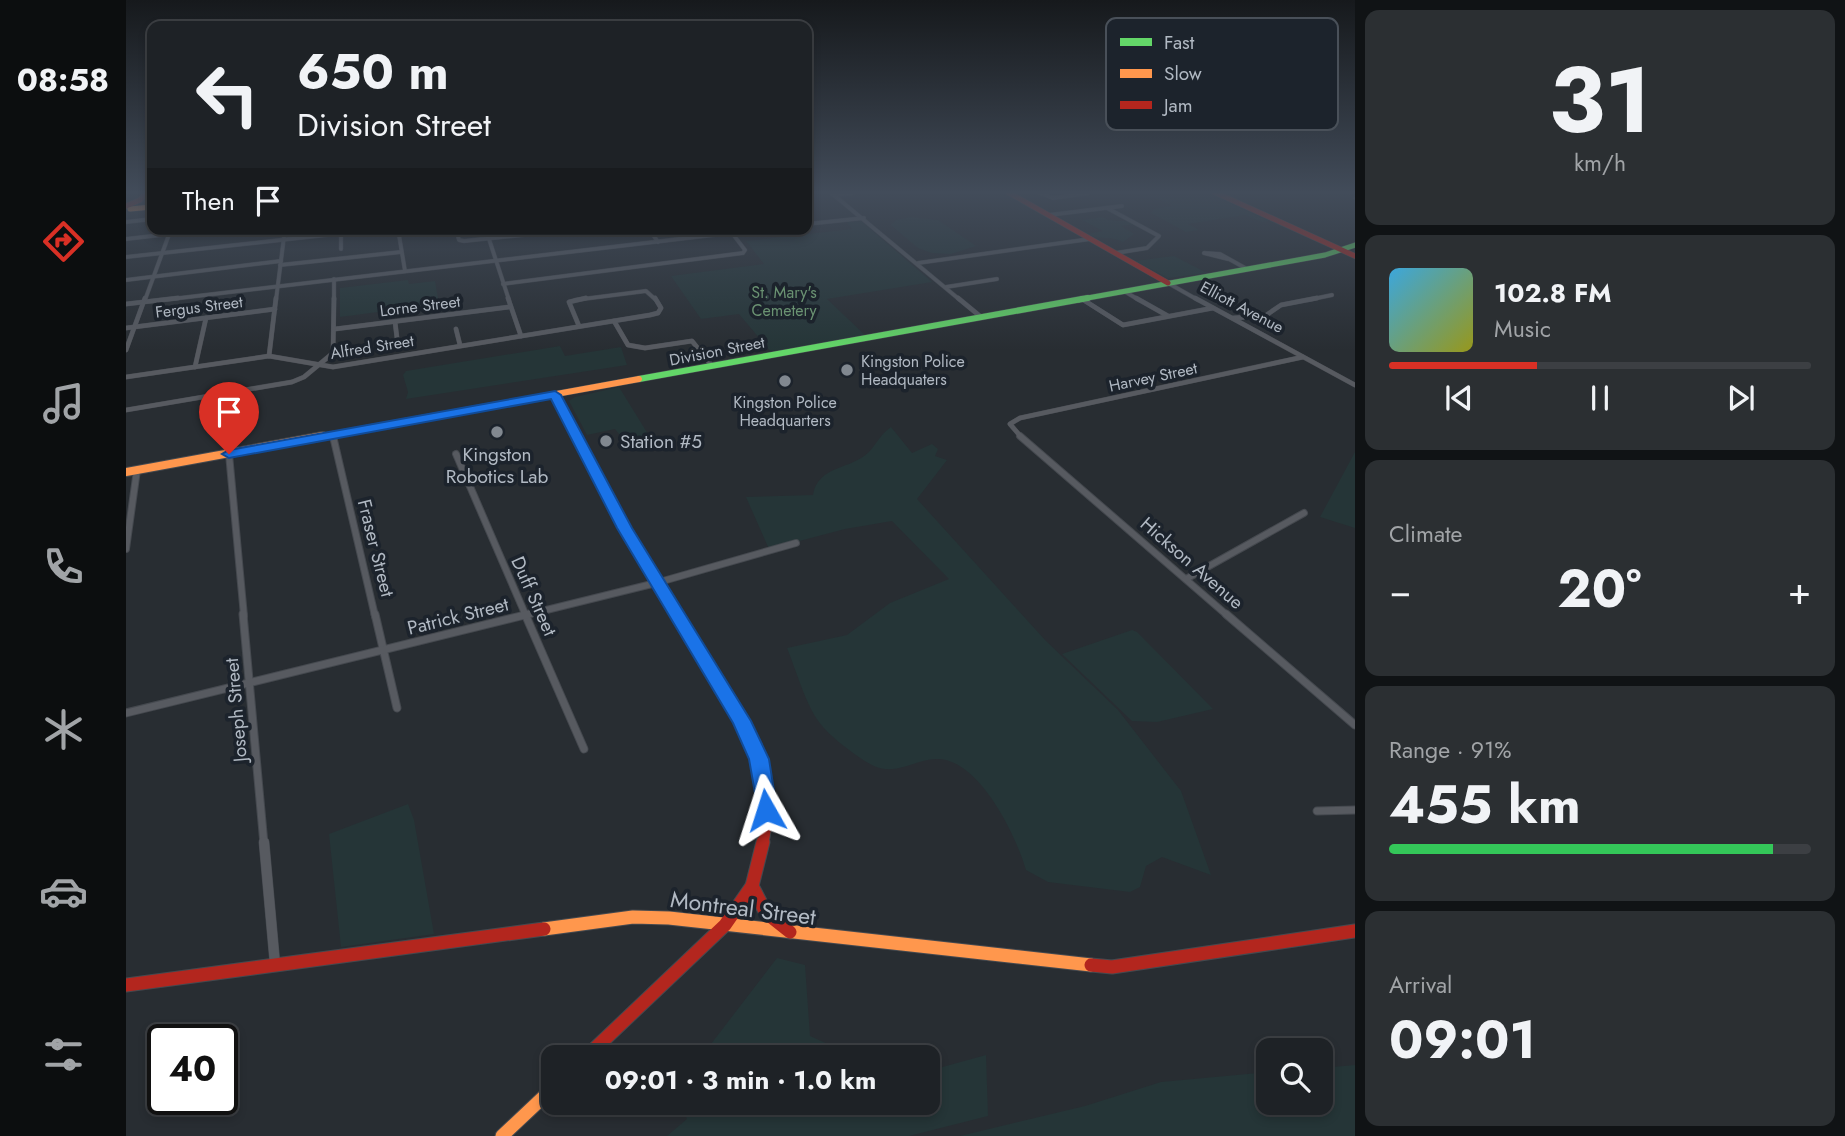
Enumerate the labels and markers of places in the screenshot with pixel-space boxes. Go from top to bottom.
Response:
place label: Kingston Police Headquaters [861,350,965,391]
marker: Kingston Police Headquaters [839,362,855,378]
marker: Kingston Police Headquarters [777,373,793,389]
pin [199,382,259,454]
place label: Kingston Police Headquarters [733,391,837,432]
marker: Kingston Robotics Lab [489,424,505,440]
place label: Station #5 [620,428,702,455]
marker: Station #5 [598,433,614,449]
place label: Kingston Robotics Lab [446,441,549,490]

